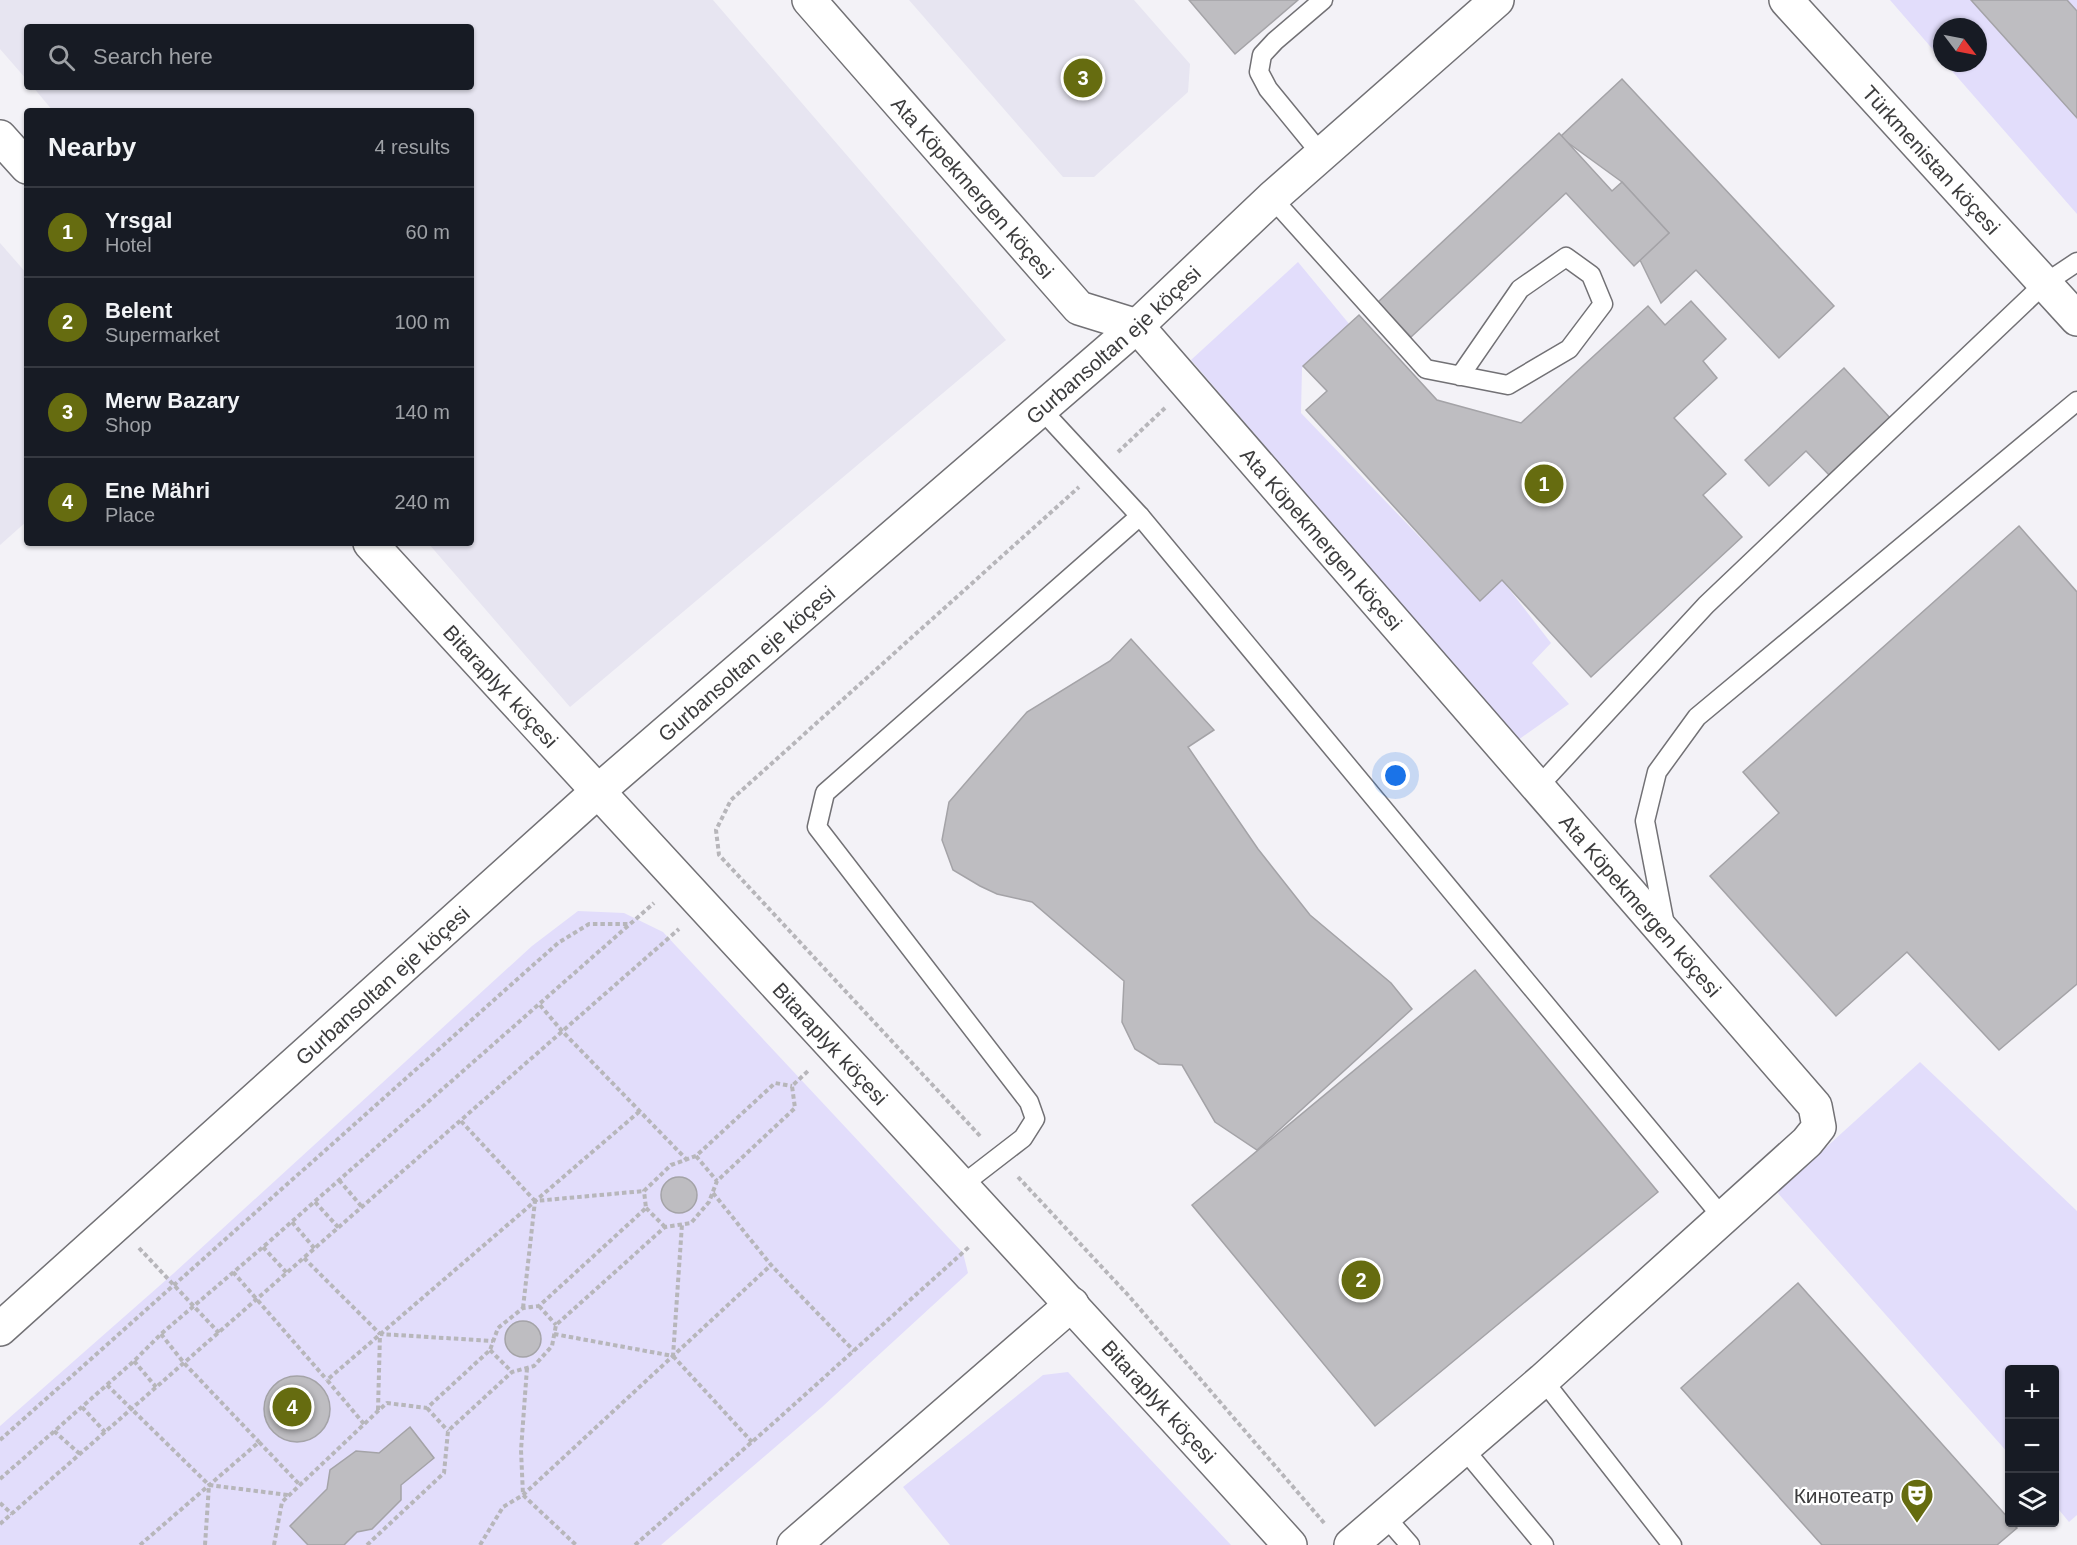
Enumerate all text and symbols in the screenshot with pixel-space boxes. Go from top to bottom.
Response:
north arrow [1933,18,1987,72]
search box [24,24,474,90]
icon: search [45,41,78,74]
text: Search here [93,44,213,69]
pin: 3 [1064,56,1102,100]
street label: Türkmenistan köçesi [1858,81,2005,238]
street label: Ata Köpekmergen köçesi [887,92,1059,283]
text: Nearby [48,132,136,162]
text: 4 results [374,136,450,158]
text: Yrsgal [105,208,172,233]
text: 1 [62,221,73,243]
text: 60 m [406,221,450,243]
text: Hotel [105,234,152,256]
street label: Gurbansoltan eje köçesi [1021,261,1205,428]
text: Belent [105,298,172,323]
text: 2 [62,311,73,333]
text: 100 m [394,311,450,333]
text: Supermarket [105,324,220,346]
text: Merw Bazary [105,388,240,413]
text: 3 [62,401,73,423]
text: 140 m [394,401,450,423]
text: Shop [105,414,152,436]
street label: Ata Köpekmergen köçesi [1236,443,1407,634]
pin: 1 [1524,462,1564,506]
text: Ene Mähri [105,478,210,503]
text: 4 [62,491,73,513]
text: 240 m [394,491,450,513]
text: Place [105,504,155,526]
street label: Gurbansoltan eje köçesi [653,581,839,746]
street label: Bitaraplyk köçesi [439,620,563,752]
your location [1381,761,1410,790]
street label: Ata Köpekmergen köçesi [1555,810,1726,1001]
street label: Gurbansoltan eje köçesi [291,901,474,1069]
street label: Bitaraplyk köçesi [769,978,892,1109]
pin: 2 [1342,1258,1380,1302]
street label: Bitaraplyk köçesi [1098,1335,1221,1467]
map controls [2005,1365,2059,1527]
button: + [2005,1365,2059,1419]
pin: 4 [272,1384,312,1430]
button: − [2005,1419,2059,1473]
button: layers [2005,1473,2059,1527]
theatre icon: Кинотеатр [1899,1477,1935,1524]
place label: Кинотеатр [1794,1484,1894,1507]

